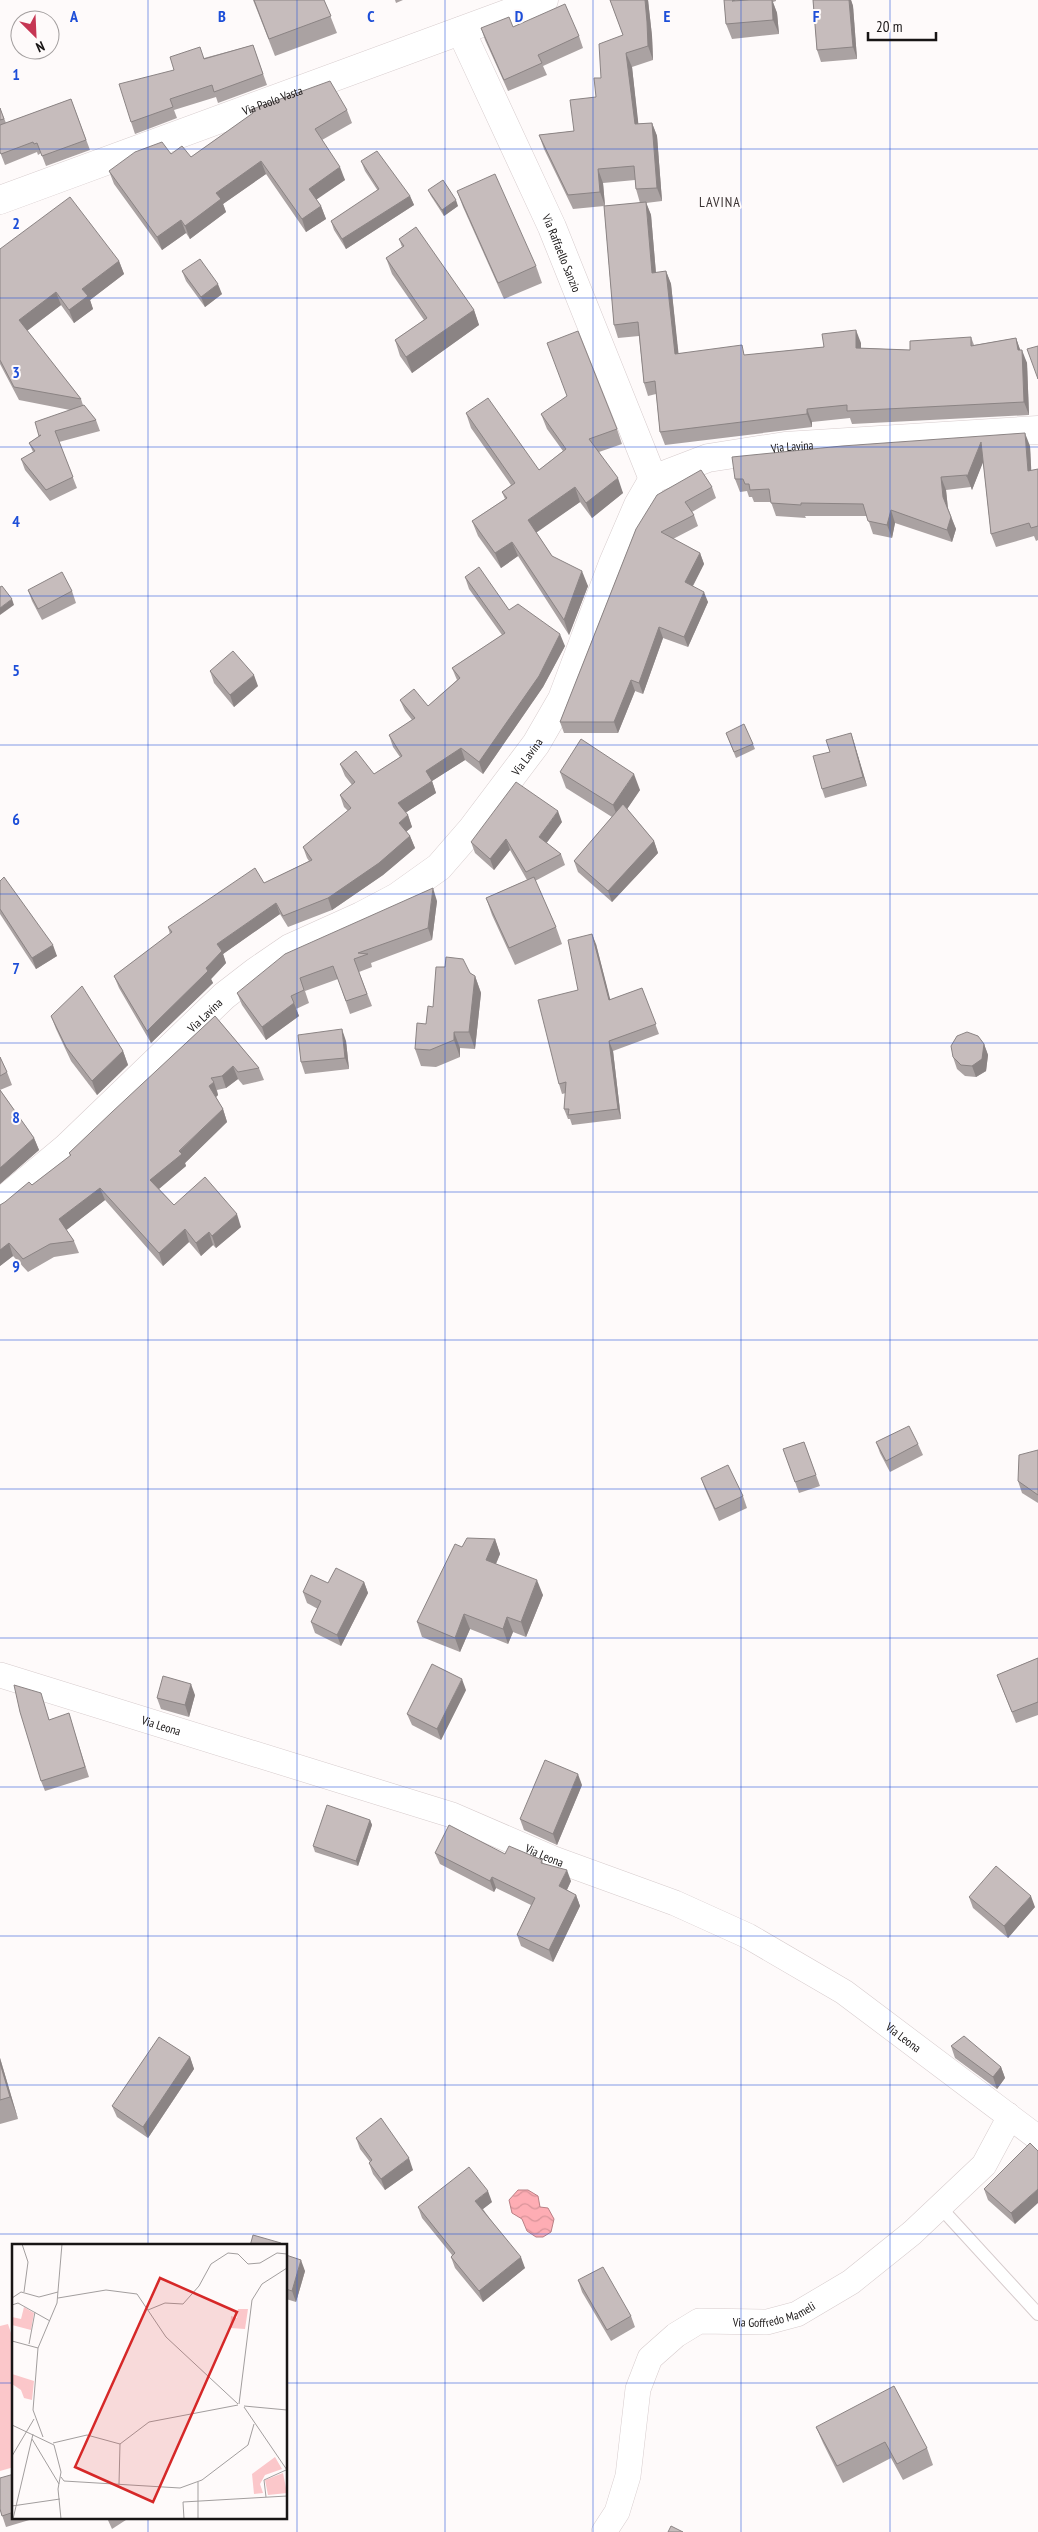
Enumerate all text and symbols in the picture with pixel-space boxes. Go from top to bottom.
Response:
text: A [69,6,79,26]
text: B [218,6,226,26]
text: C [367,6,375,26]
text: D [515,6,524,26]
text: E [664,6,671,26]
text: F [813,6,820,26]
north arrow [10,10,60,60]
scale bar [868,10,936,42]
text: 20 m [876,17,902,36]
text: N [33,37,47,57]
text: 1 [12,64,20,84]
street label: Via Paolo Vasta [239,82,304,118]
district label: LAVINA [699,193,741,211]
street label: Via Raffaello Sanzio [539,211,585,294]
text: 2 [12,213,20,233]
text: 3 [12,362,20,382]
street label: Via Lavina [769,437,814,456]
text: 4 [12,511,20,531]
text: 5 [12,660,20,680]
street label: Via Lavina [507,735,545,779]
text: 6 [12,809,20,829]
text: 7 [12,958,20,978]
street label: Via Lavina [183,995,225,1036]
text: 8 [12,1107,20,1127]
text: 9 [12,1256,20,1276]
street label: Via Leona [139,1712,183,1738]
street label: Via Leona [522,1840,566,1869]
street label: Via Leona [882,2018,924,2055]
inset map [12,2244,288,2520]
street label: Via Goffredo Mameli [732,2298,817,2330]

